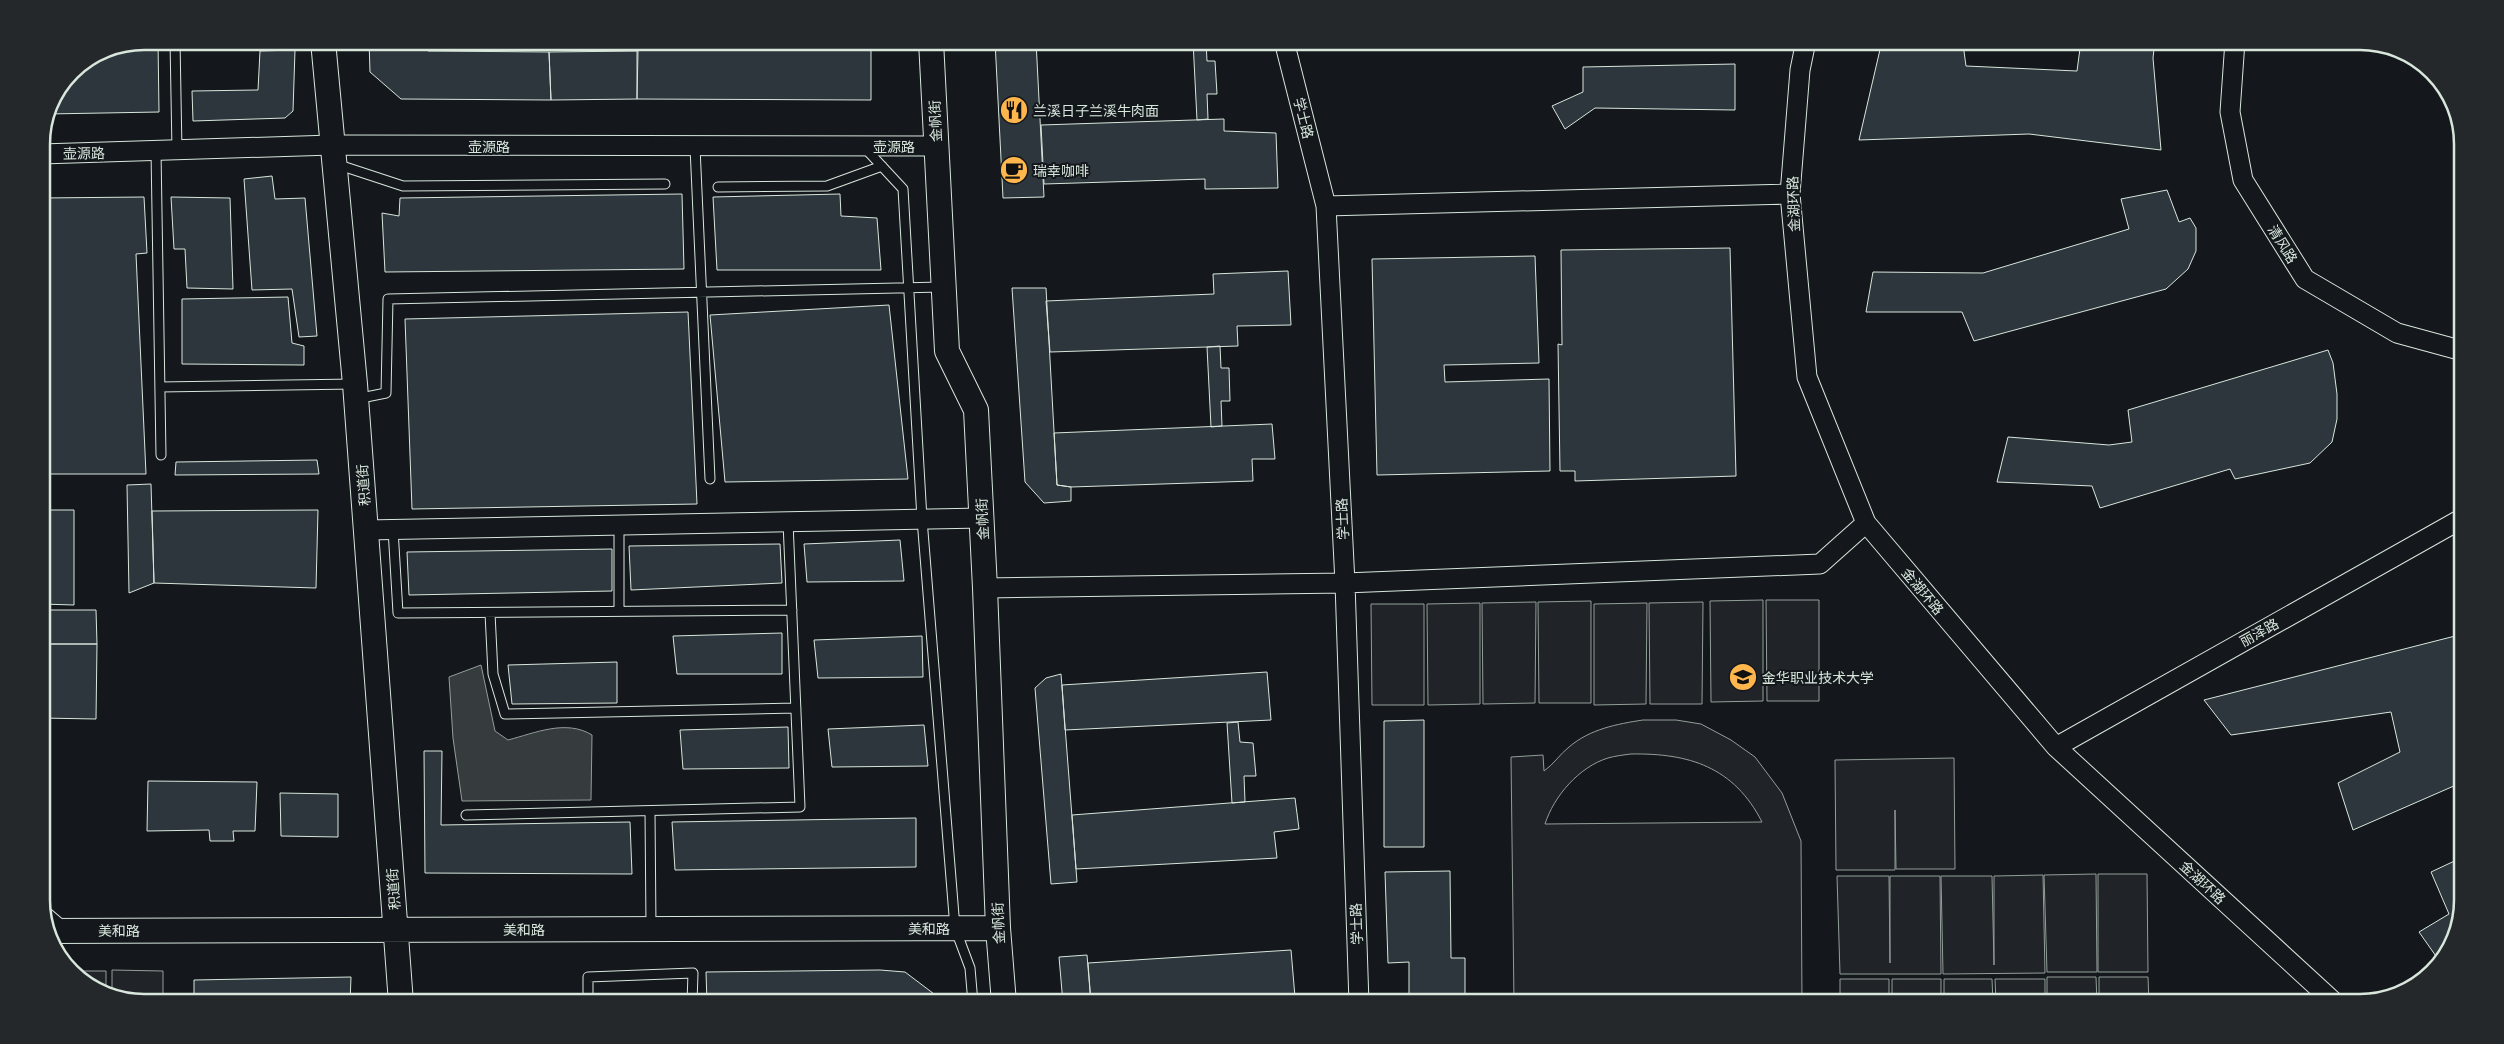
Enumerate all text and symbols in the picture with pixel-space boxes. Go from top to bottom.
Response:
restaurant icon: 兰溪日子兰溪牛肉面 [999,95,1029,125]
street label: 学士路 [1290,95,1318,141]
street label: 金帆街 [924,100,946,142]
place label: 兰溪日子兰溪牛肉面 [1033,101,1159,120]
street label: 壶源路 [468,137,510,156]
street label: 壶源路 [873,137,915,156]
street label: 壶源路 [63,143,105,163]
cafe icon: 瑞幸咖啡 [999,155,1029,185]
place label: 瑞幸咖啡 [1033,161,1089,180]
street label: 金湖环路 [1783,176,1803,232]
street label: 清风路 [2264,221,2302,267]
street label: 积道街 [352,463,374,507]
street label: 金帆街 [971,498,993,540]
street label: 学士路 [1331,498,1353,540]
street label: 金湖环路 [1898,563,1948,619]
street label: 丽泽路 [2236,614,2282,650]
school or university icon: 金华职业技术大学 [1728,662,1758,692]
place label: 金华职业技术大学 [1762,668,1874,687]
street label: 金湖环路 [2176,856,2230,908]
street label: 积道街 [382,867,404,911]
street label: 金帆街 [987,902,1009,944]
street label: 学士路 [1346,903,1366,945]
street label: 美和路 [908,919,950,938]
street label: 美和路 [503,920,545,939]
street label: 美和路 [98,921,140,940]

